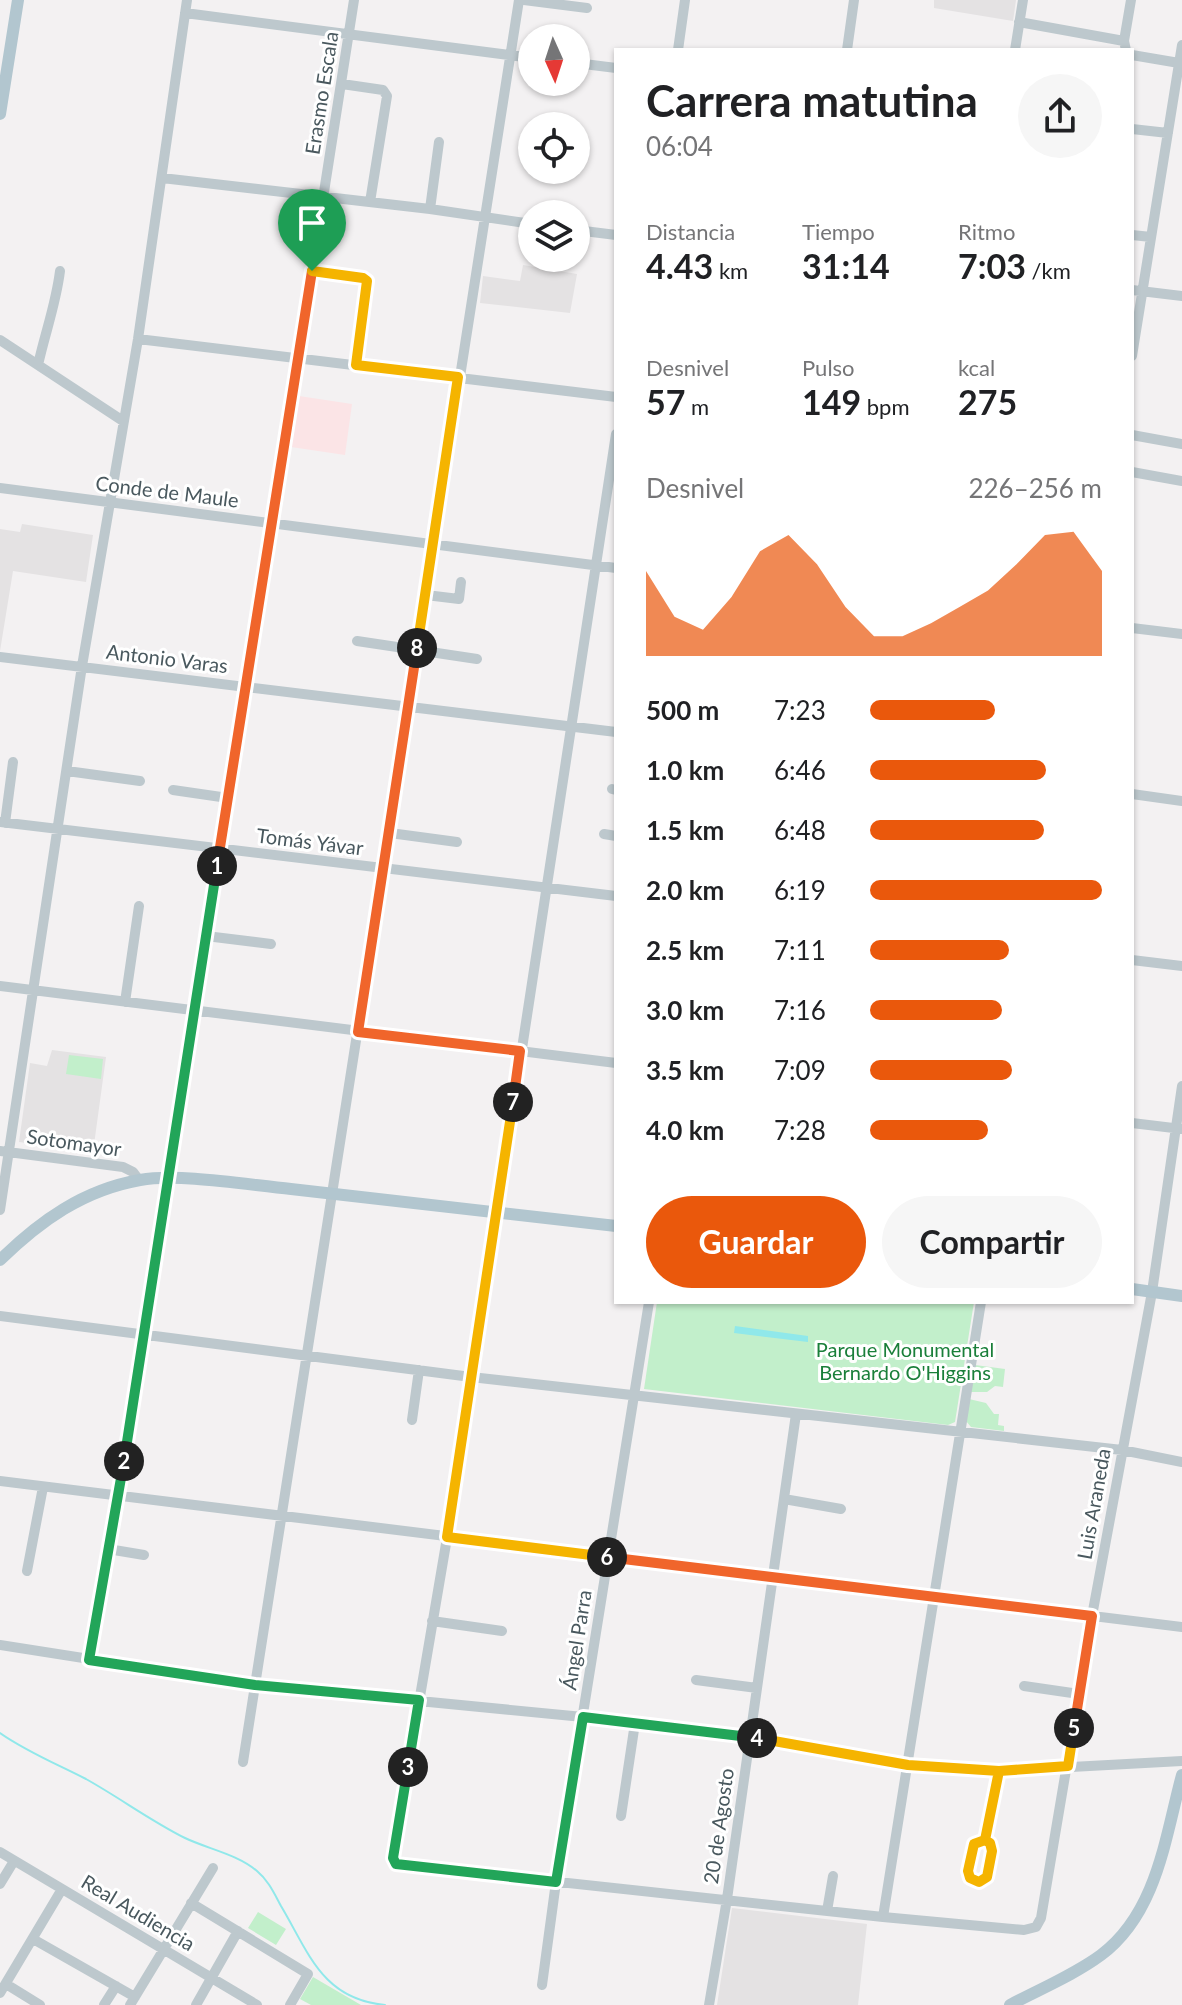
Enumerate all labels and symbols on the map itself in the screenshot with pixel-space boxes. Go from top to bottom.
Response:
north arrow [518,24,590,96]
street label: Erasmo Escala [299,30,343,156]
pin [278,189,346,271]
street label: Conde de Maule [94,470,240,512]
pin: 8 [397,628,437,668]
street label: Antonio Varas [105,639,229,677]
street label: Tomás Yávar [255,823,366,860]
pin: 1 [197,846,237,886]
pin: 7 [493,1082,533,1122]
street label: Sotomayor [25,1124,124,1161]
park label: Parque Monumental Bernardo O'Higgins [816,1337,994,1384]
pin: 2 [104,1441,144,1481]
street label: Luis Araneda [1071,1447,1115,1561]
pin: 6 [587,1537,627,1577]
street label: Ángel Parra [556,1588,596,1692]
pin: 5 [1054,1708,1094,1748]
pin: 4 [737,1718,777,1758]
pin: 3 [388,1747,428,1787]
street label: 20 de Agosto [698,1766,738,1885]
street label: Real Audiencia [77,1869,200,1955]

